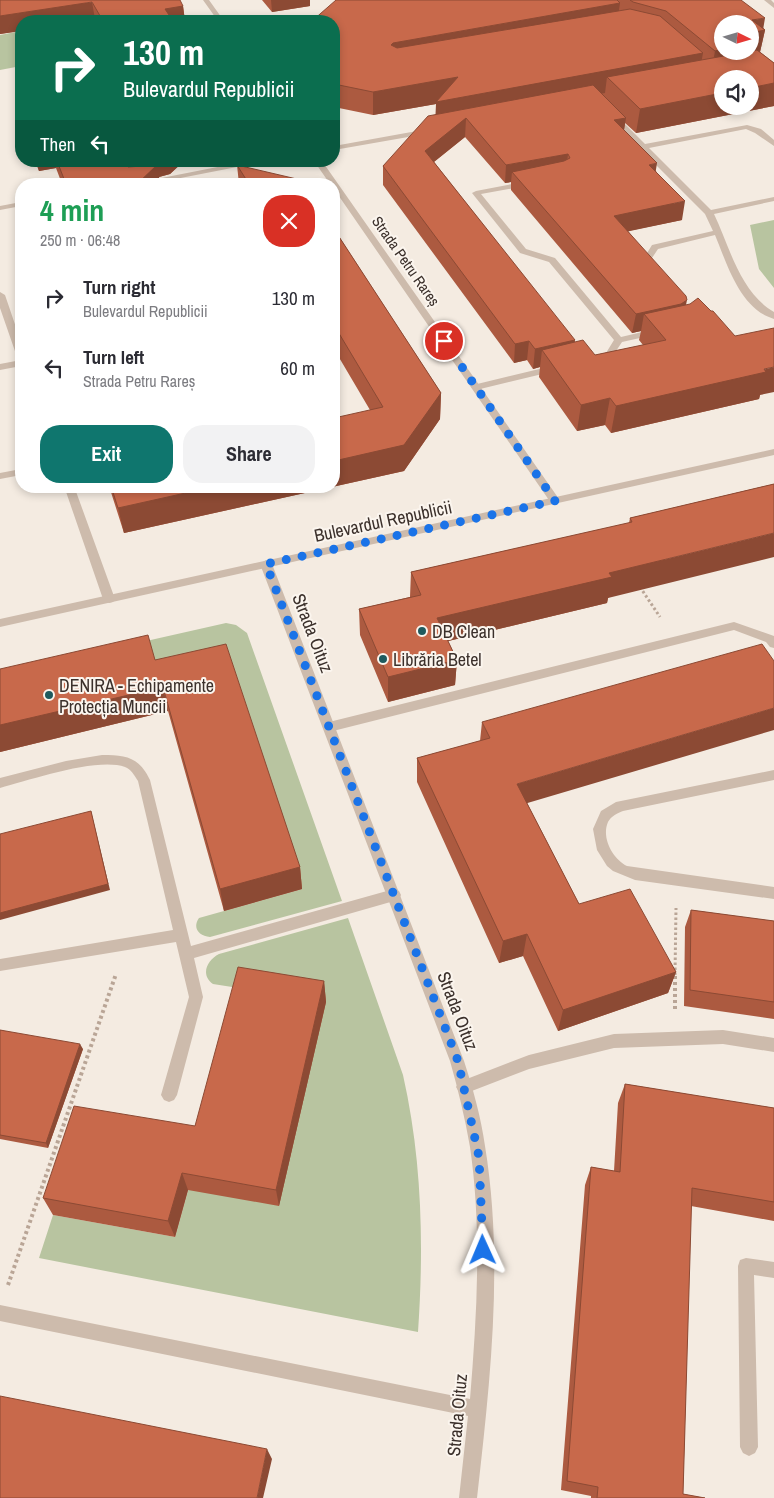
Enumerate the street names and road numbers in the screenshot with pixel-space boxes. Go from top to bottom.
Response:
street label: Strada Petru Rareș [367,212,445,310]
street label: Bulevardul Republicii [312,494,454,548]
street label: Strada Oituz [286,590,340,676]
street label: Strada Oituz [431,968,485,1054]
street label: Strada Oituz [441,1373,473,1457]

